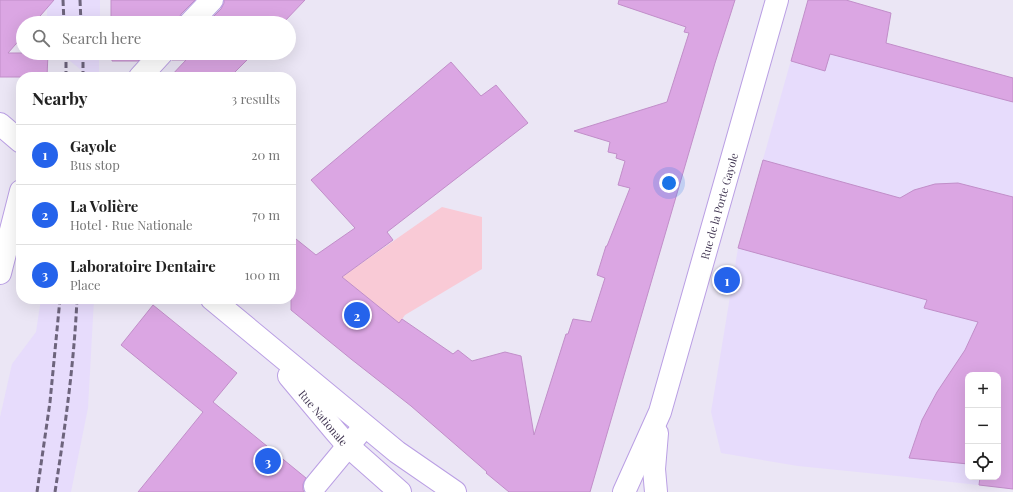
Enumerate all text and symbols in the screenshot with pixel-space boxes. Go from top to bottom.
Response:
search box [16,16,296,60]
icon: search [30,27,52,49]
text: Search here [62,28,141,48]
text: Nearby [32,87,87,109]
text: 3 results [231,90,280,107]
text: Gayole [70,136,117,156]
text: 1 [43,146,47,163]
text: 20 m [251,146,280,163]
street label: Rue de la Porte Gayole [696,150,741,261]
text: Bus stop [70,156,120,173]
your location [659,173,679,193]
text: La Volière [70,196,138,216]
text: 2 [42,206,48,223]
text: 70 m [252,206,280,223]
text: Hotel · Rue Nationale [70,216,193,233]
text: Laboratoire Dentaire [70,256,216,276]
pin: 1 [714,265,740,295]
text: 3 [42,266,48,283]
text: 100 m [245,266,280,283]
text: Place [70,276,101,293]
pin: 2 [344,300,370,330]
map controls [965,372,1001,480]
button: + [965,372,1001,408]
street label: Rue Nationale [296,386,352,449]
button: − [965,408,1001,444]
button: locate [965,444,1001,480]
pin: 3 [255,446,281,476]

